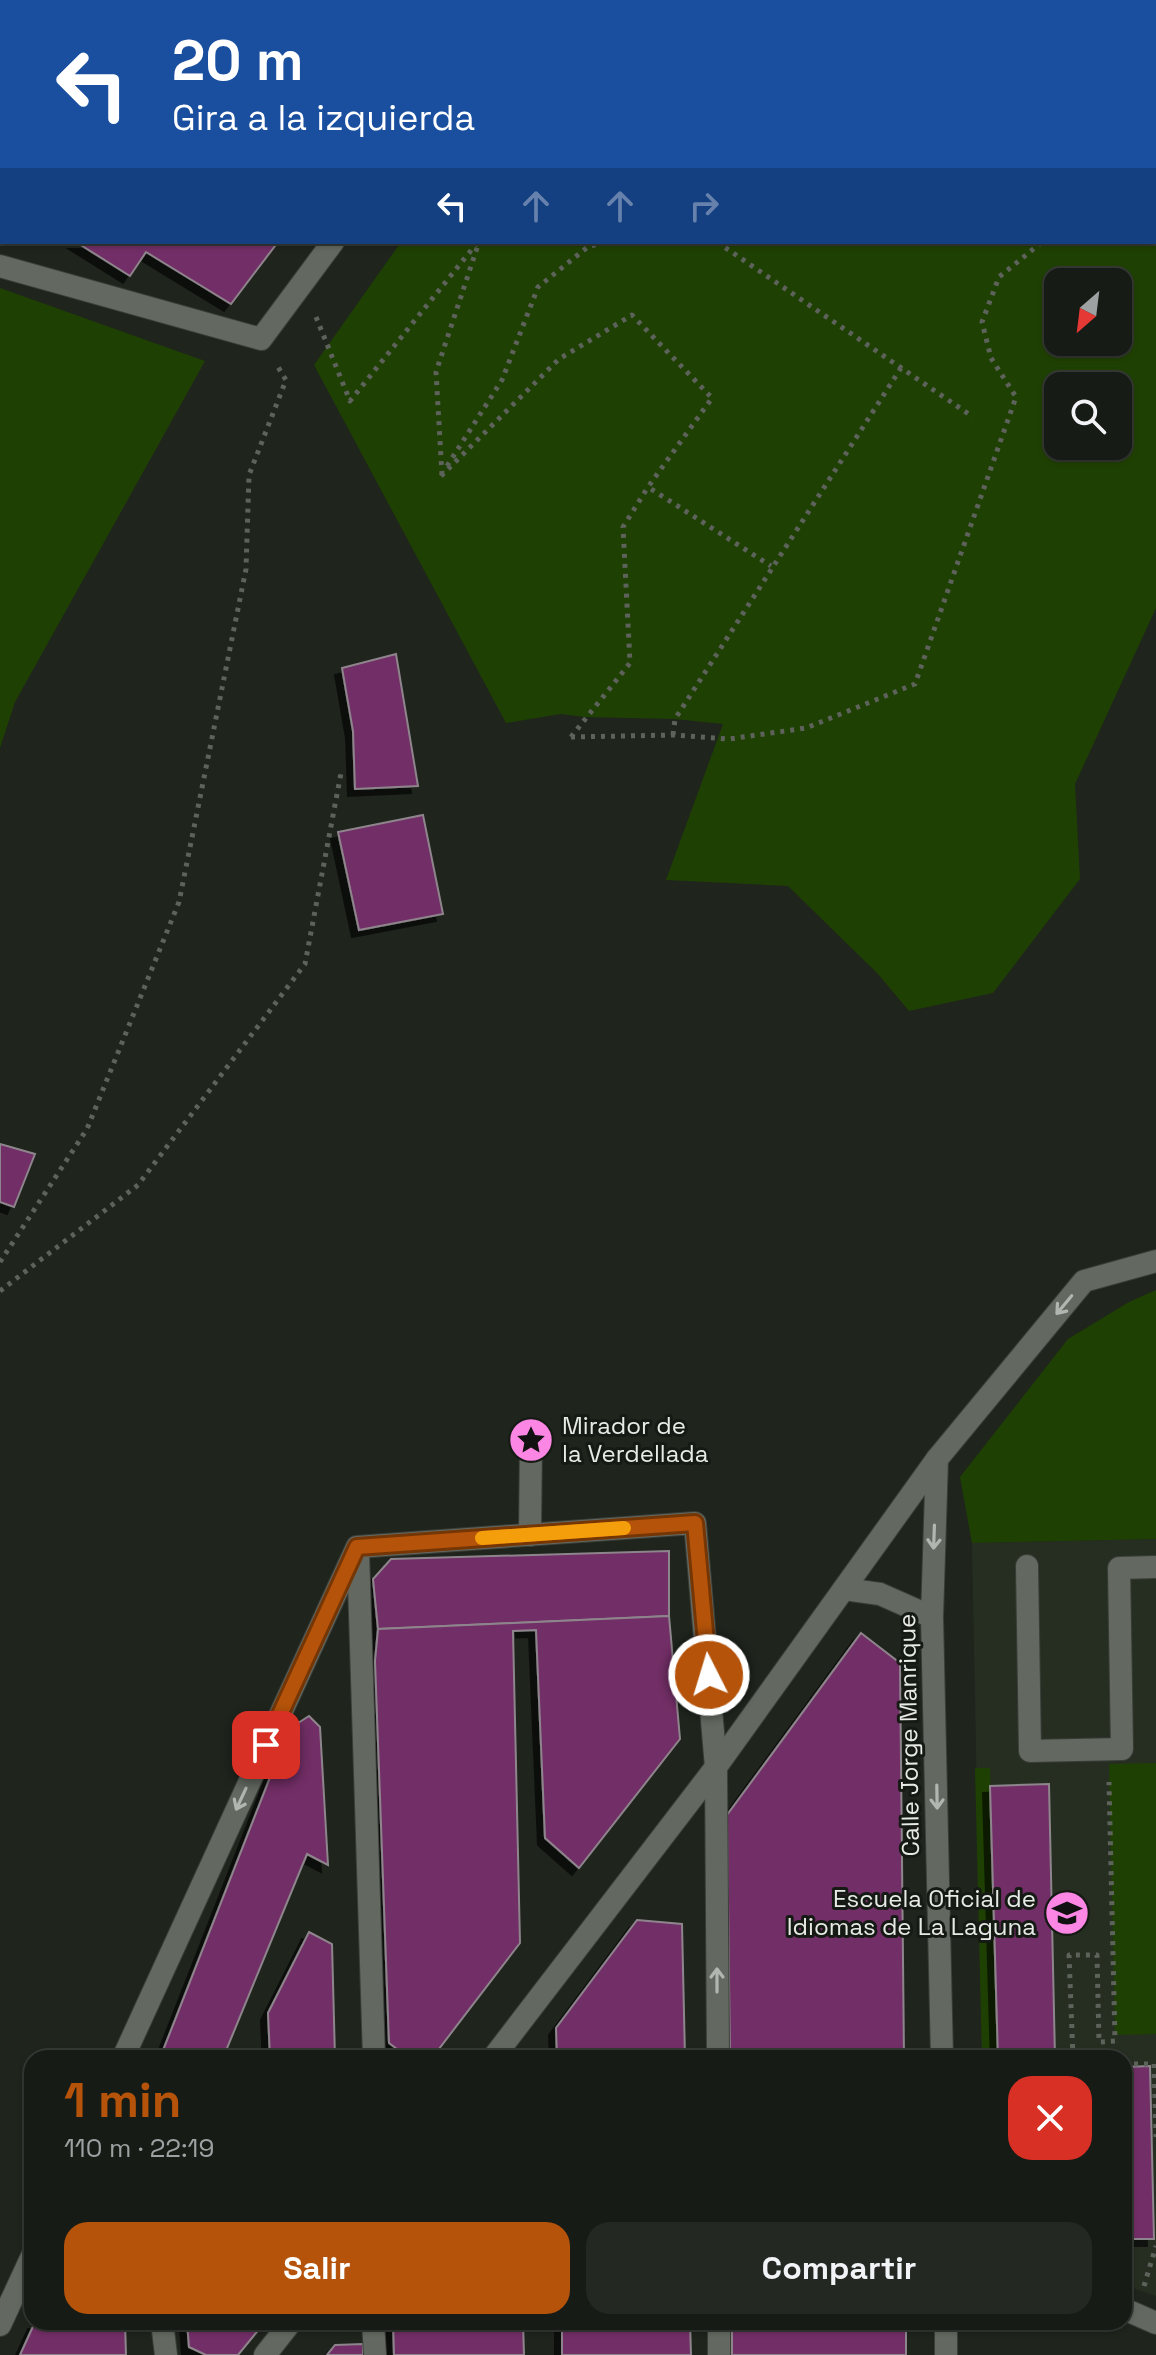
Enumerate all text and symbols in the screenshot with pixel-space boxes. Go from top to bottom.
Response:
text: 20 m [172,25,304,96]
icon: left [40,32,144,136]
text: Gira a la izquierda [172,95,475,141]
icon: left [430,184,474,228]
icon: ahead [514,184,558,228]
icon: ahead [598,184,642,228]
icon: right [682,184,726,228]
north arrow [1044,268,1132,356]
map controls [1044,268,1132,460]
button: search [1044,372,1132,460]
one-way arrow [1055,1294,1073,1315]
place label: Mirador de la Verdellada [562,1410,709,1469]
place icon: Mirador de la Verdellada [507,1416,555,1464]
one-way arrow [927,1523,942,1550]
street label: Calle Jorge Manrique [891,1613,926,1857]
position arrow [667,1633,751,1717]
pin [232,1711,300,1779]
icon: arrive [244,1723,288,1767]
one-way arrow [929,1783,945,1810]
one-way arrow [233,1787,248,1811]
place label: Escuela Oficial de Idiomas de La Laguna [787,1883,1036,1942]
school or university icon: Escuela Oficial de Idiomas de La Laguna [1043,1889,1091,1937]
one-way arrow [709,1967,725,1994]
text: 1 min [64,2070,181,2131]
button: close [1008,2076,1092,2160]
text: 110 m · 22:19 [64,2131,214,2165]
button: Salir [64,2222,570,2314]
button: Compartir [586,2222,1092,2314]

